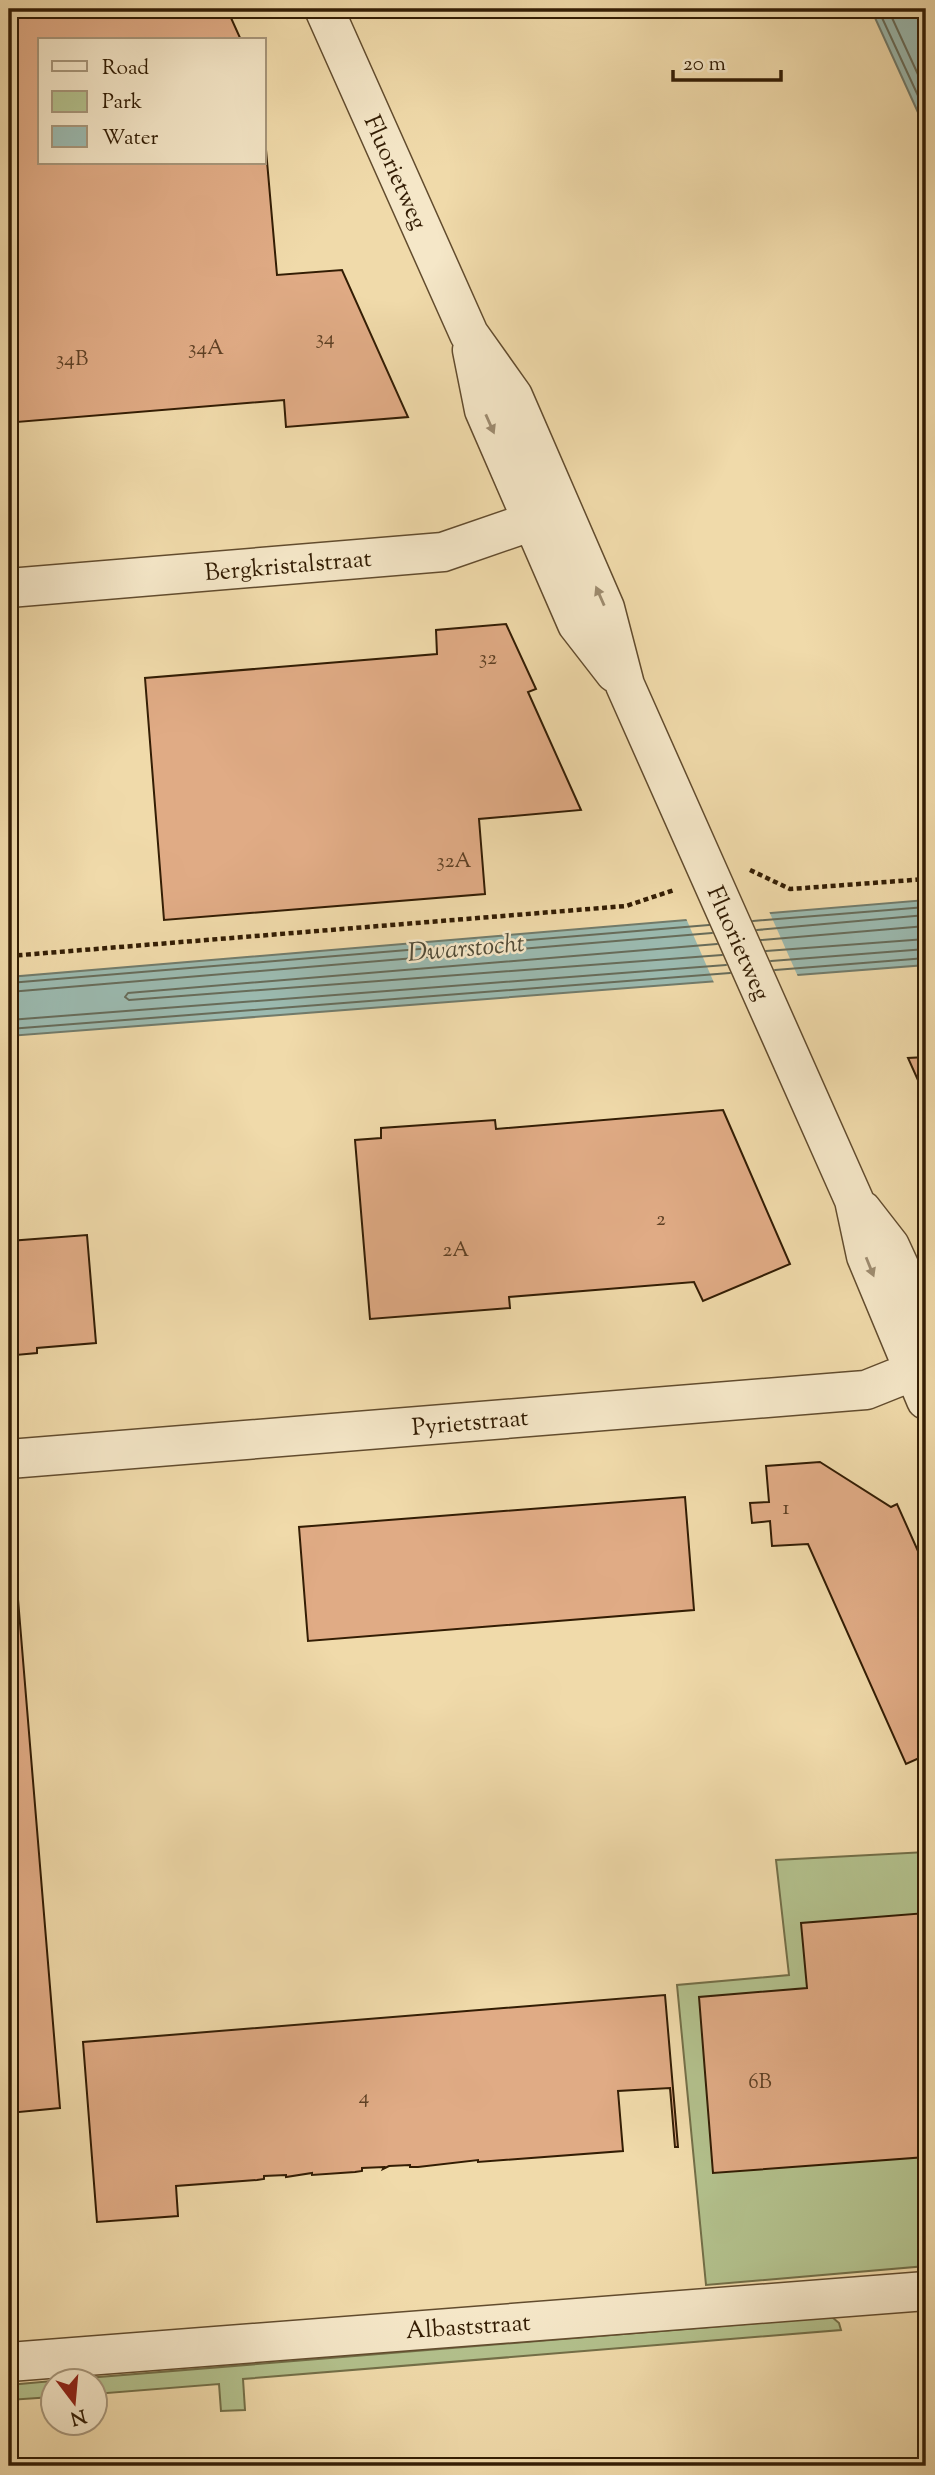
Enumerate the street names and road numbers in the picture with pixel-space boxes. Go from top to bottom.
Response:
street label: Fluorietweg [354,110,435,236]
street label: Bergkristalstraat [203,543,373,591]
street label: Fluorietweg [697,881,778,1007]
street label: Pyrietstraat [410,1402,530,1446]
street label: Albaststraat [405,2307,532,2349]

